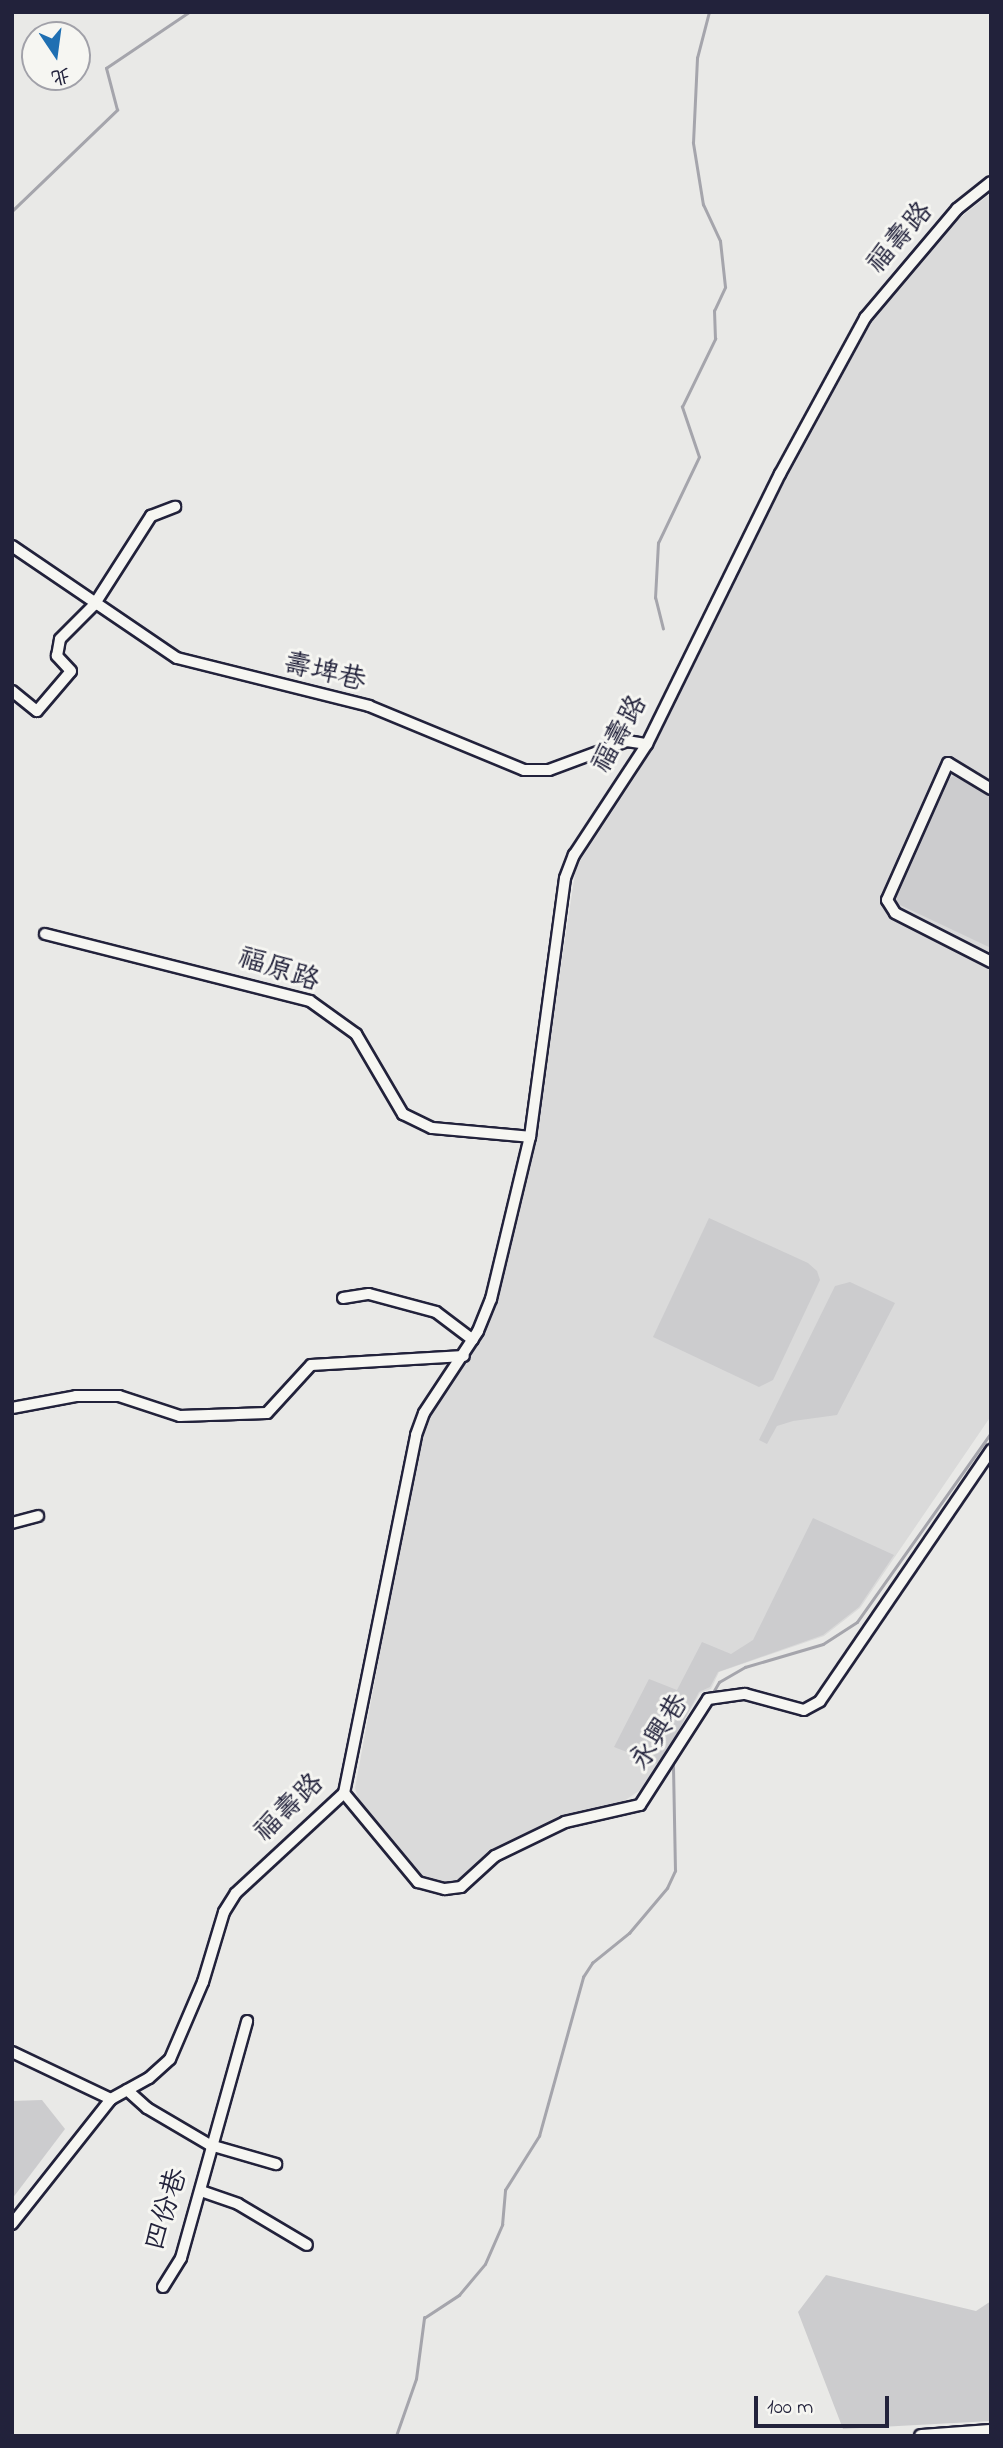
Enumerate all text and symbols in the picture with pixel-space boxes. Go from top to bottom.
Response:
north arrow [21,21,91,91]
text: 北 [48,60,73,90]
street label: 福壽路 [861,196,941,282]
street label: 壽埤巷 [279,648,369,700]
street label: 福壽路 [586,690,656,780]
street label: 福原路 [233,942,323,1000]
street label: 永興巷 [624,1688,698,1778]
street label: 福壽路 [248,1768,332,1850]
street label: 四份巷 [140,2165,196,2255]
scale bar [758,2382,893,2426]
text: 100 m [767,2393,813,2423]

